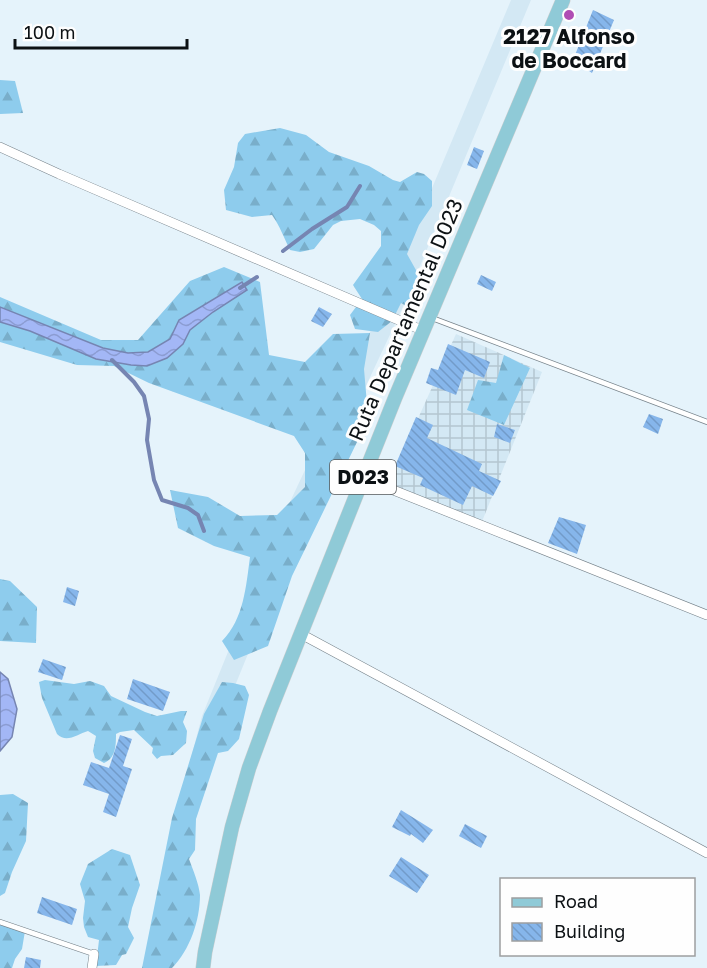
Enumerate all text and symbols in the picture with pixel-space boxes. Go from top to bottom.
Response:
marker: 2127 Alfonso de Boccard [562,8,576,22]
scale bar [15,12,188,50]
text: 100 m [24,21,75,43]
place label: 2127 Alfonso de Boccard [503,23,635,73]
street label: Ruta Departamental D023 [342,195,468,445]
road number: D023 [330,460,396,494]
legend [500,878,695,956]
text: Road [554,890,598,912]
text: Building [554,920,625,942]

